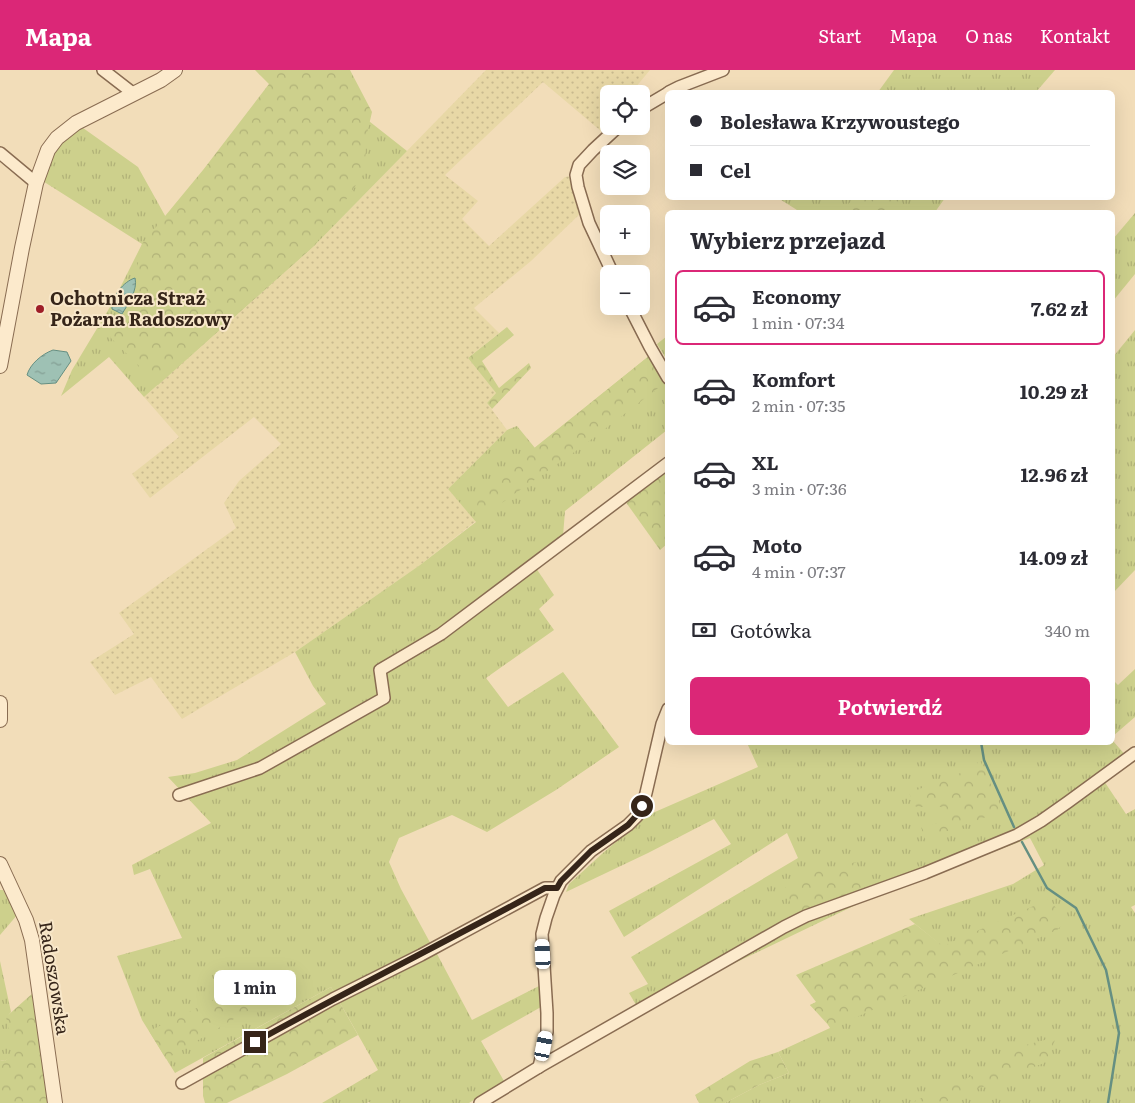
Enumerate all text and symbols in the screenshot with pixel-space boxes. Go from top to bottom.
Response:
text: Mapa [25,18,92,53]
text: Start [818,22,861,49]
text: Mapa [889,22,937,49]
text: O nas [965,22,1012,49]
text: Kontakt [1040,22,1110,49]
map controls [600,85,650,315]
button: locate [600,85,650,135]
text: Bolesława Krzywoustego [720,107,960,135]
button: layers [600,145,650,195]
text: Cel [720,156,751,184]
button: + [600,205,650,255]
text: Wybierz przejazd [690,223,885,256]
button: − [600,265,650,315]
text: Economy [752,282,841,310]
place label: Ochotnicza Straż Pożarna Radoszowy [50,284,232,332]
icon: car [692,285,737,330]
text: 7.62 zł [1031,294,1088,322]
marker: Ochotnicza Straż Pożarna Radoszowy [34,303,46,315]
text: 1 min · 07:34 [752,310,845,334]
text: Komfort [752,365,835,393]
icon: car [692,368,737,413]
text: 10.29 zł [1020,377,1088,405]
text: 2 min · 07:35 [752,393,845,417]
text: XL [752,448,779,476]
icon: car [692,451,737,496]
text: 12.96 zł [1020,460,1088,488]
text: 3 min · 07:36 [752,476,847,500]
text: Moto [752,531,802,559]
icon: car [692,534,737,579]
text: 14.09 zł [1019,543,1088,571]
text: 4 min · 07:37 [752,559,846,583]
icon: cash [690,616,718,644]
text: Gotówka [730,616,811,644]
text: 340 m [1045,618,1090,642]
button: Potwierdź [690,677,1090,735]
route start [631,795,653,817]
street label: Radoszowska [33,919,78,1037]
car [534,939,551,969]
callout: 1 min [214,970,296,1004]
text: 1 min [234,975,276,999]
car [533,1030,554,1062]
route end [244,1031,266,1053]

